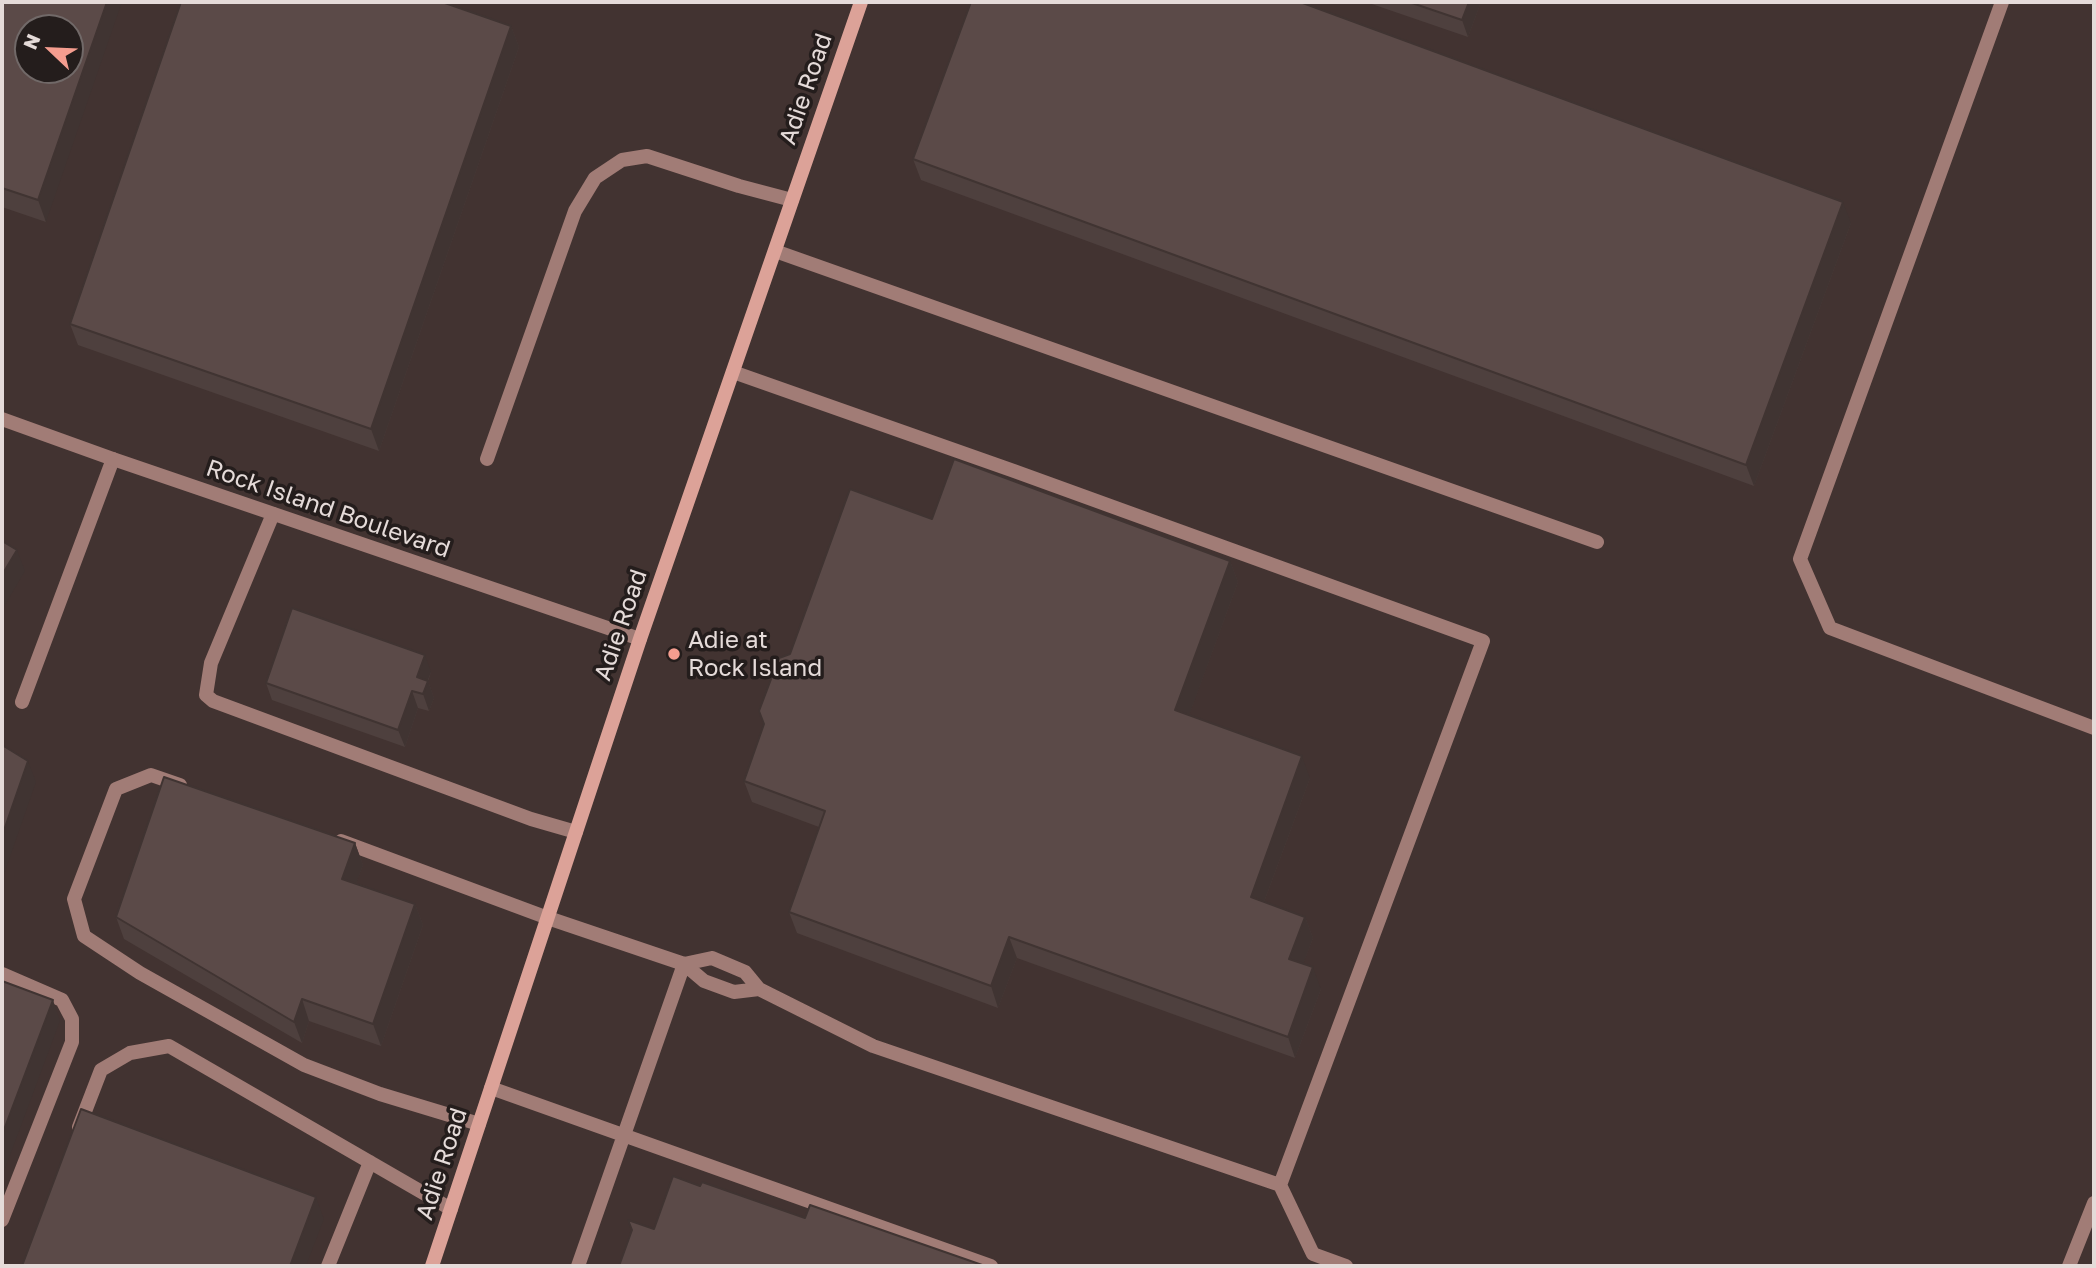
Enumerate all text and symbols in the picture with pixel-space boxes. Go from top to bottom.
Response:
north arrow [14,14,84,84]
text: N [18,30,44,53]
street label: Adie Road [774,30,838,148]
street label: Rock Island Boulevard [202,454,454,564]
street label: Adie Road [589,566,653,684]
place label: Adie at Rock Island [688,626,822,682]
marker: Adie at Rock Island [666,646,682,662]
street label: Adie Road [410,1105,474,1223]

